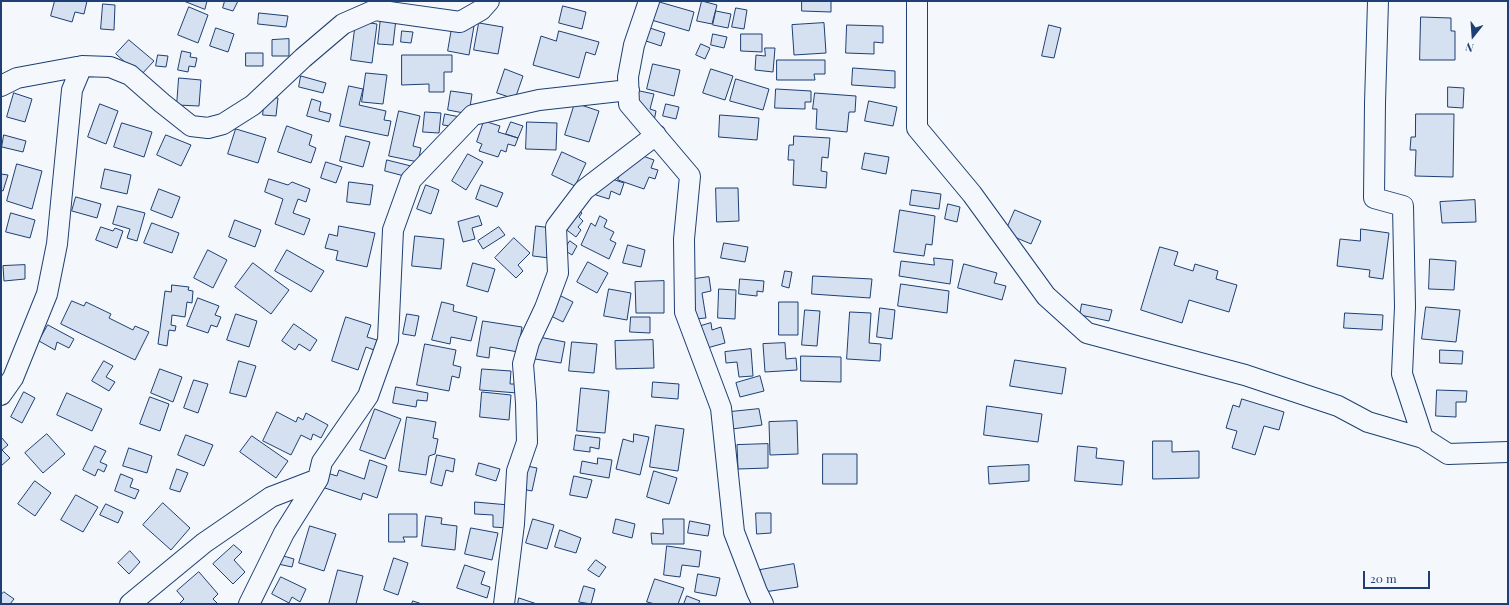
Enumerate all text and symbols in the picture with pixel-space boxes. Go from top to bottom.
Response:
north arrow [1453,16,1493,56]
text: N [1463,40,1475,56]
scale bar [1365,563,1432,589]
text: 20 m [1370,570,1397,586]

